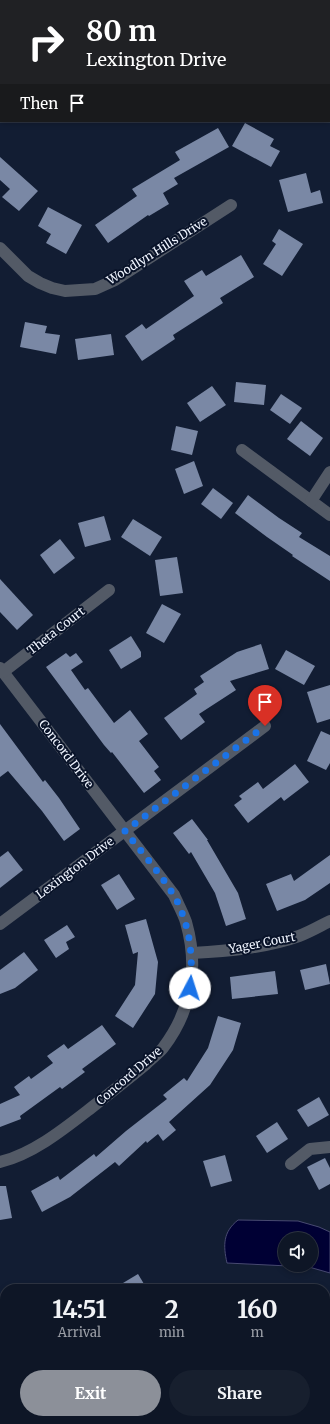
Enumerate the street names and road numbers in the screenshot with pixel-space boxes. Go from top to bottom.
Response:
street label: Woodlyn Hills Drive [103,214,210,288]
street label: Theta Court [24,603,88,658]
street label: Concord Drive [36,717,97,791]
street label: Lexington Drive [33,833,117,902]
street label: Yager Court [227,929,297,956]
street label: Concord Drive [93,1043,164,1108]

